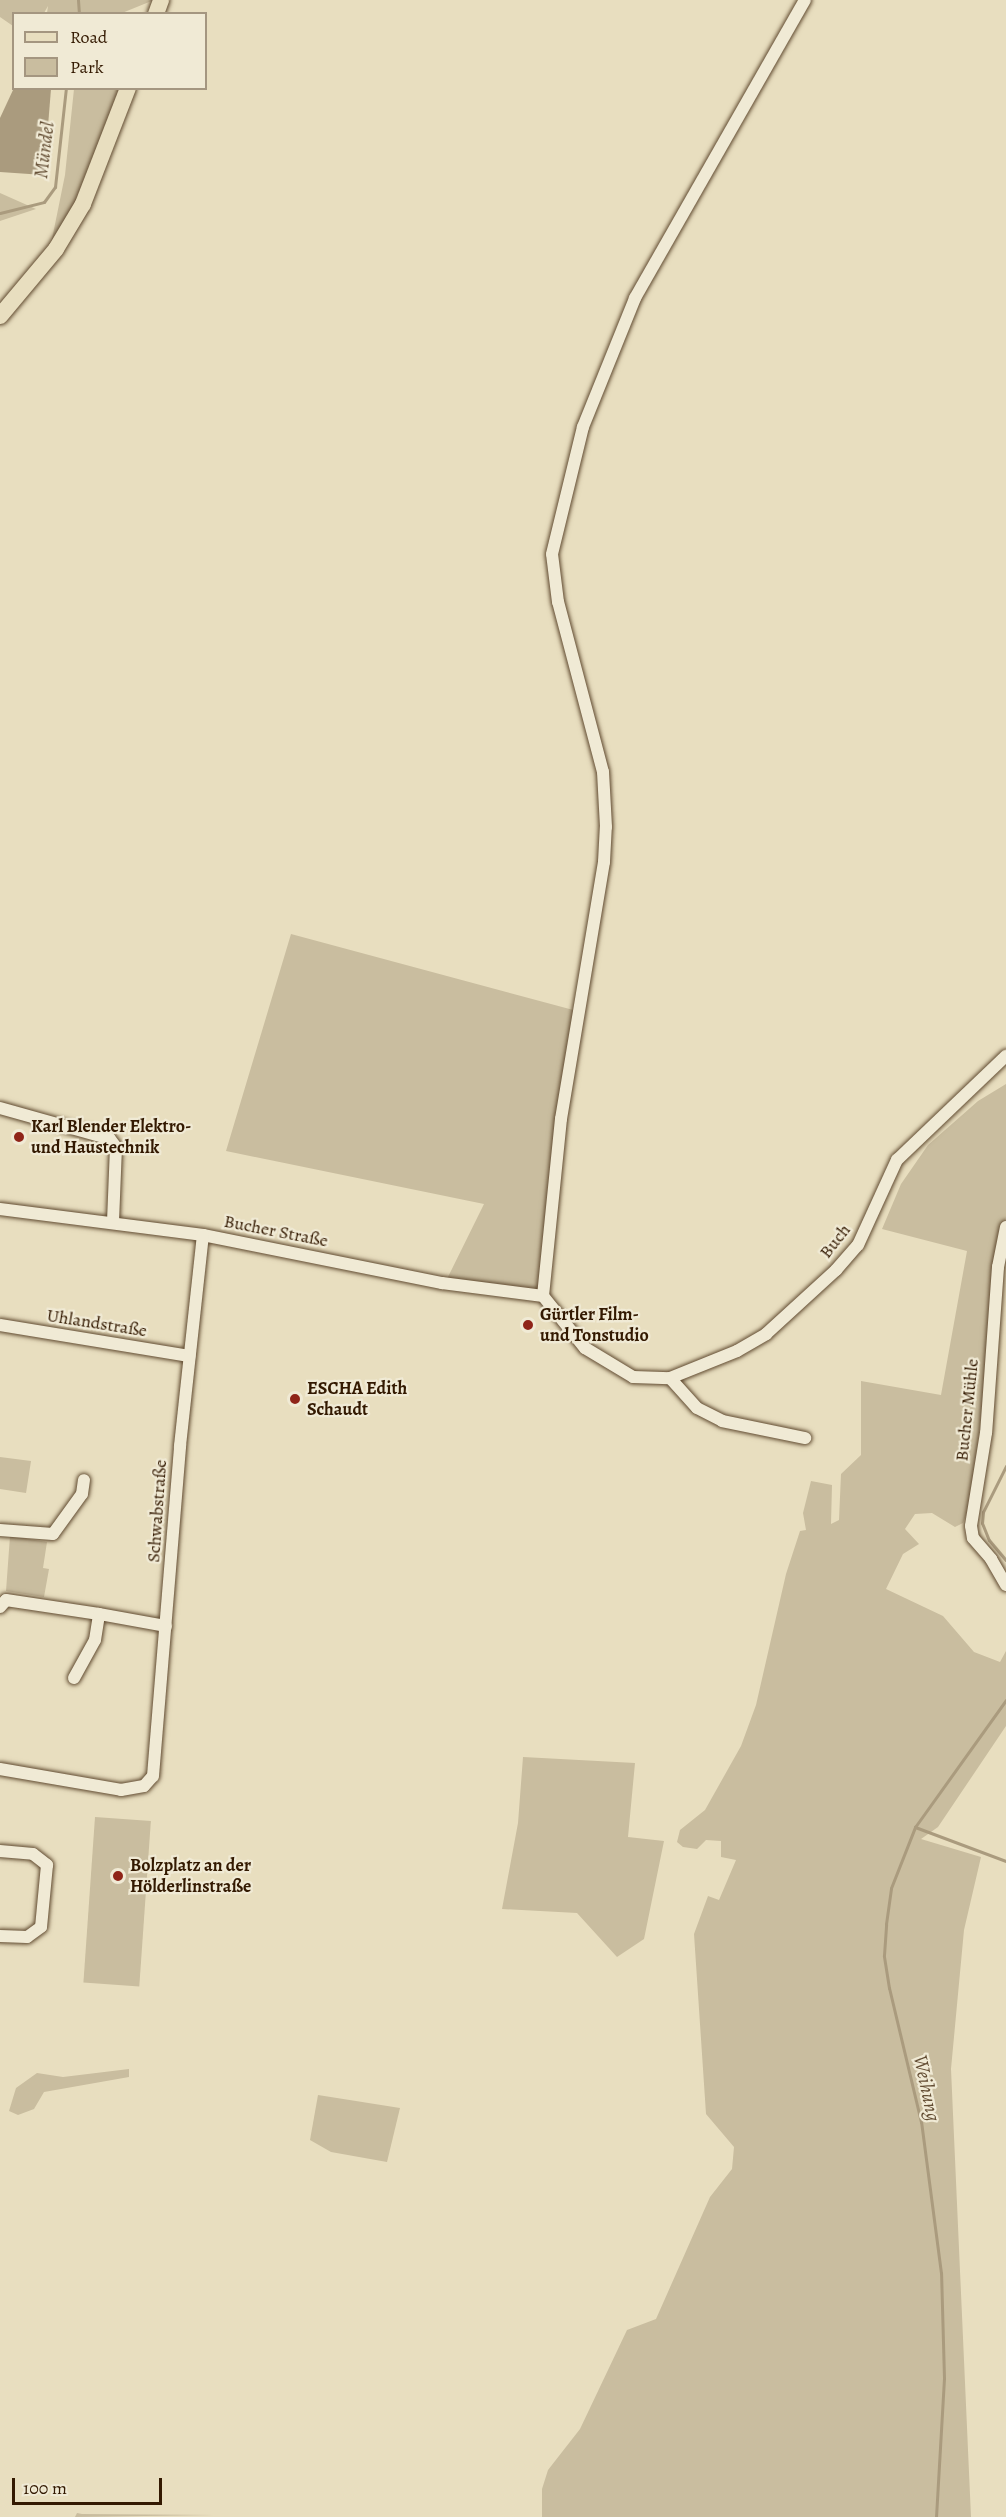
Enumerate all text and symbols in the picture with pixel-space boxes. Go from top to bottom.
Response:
legend [12,12,207,90]
text: Road [70,25,107,49]
text: Park [70,55,104,79]
water label: Mündel [29,120,59,180]
place label: Karl Blender Elektro- und Haustechnik [31,1116,191,1158]
marker: Karl Blender Elektro- und Haustechnik [12,1130,26,1144]
street label: Bucher Straße [222,1210,330,1252]
street label: Buch [815,1219,855,1263]
street label: Uhlandstraße [45,1304,149,1342]
place label: Gürtler Film- und Tonstudio [540,1304,649,1346]
marker: Gürtler Film- und Tonstudio [521,1318,535,1332]
street label: Bucher Mühle [951,1358,983,1462]
place label: ESCHA Edith Schaudt [307,1378,407,1420]
marker: ESCHA Edith Schaudt [288,1392,302,1406]
street label: Schwabstraße [143,1459,171,1563]
place label: Bolzplatz an der Hölderlinstraße [130,1855,251,1898]
marker: Bolzplatz an der Hölderlinstraße [111,1869,125,1883]
water label: Weihung [908,2053,946,2123]
scale bar [15,2466,165,2504]
text: 100 m [23,2476,67,2500]

